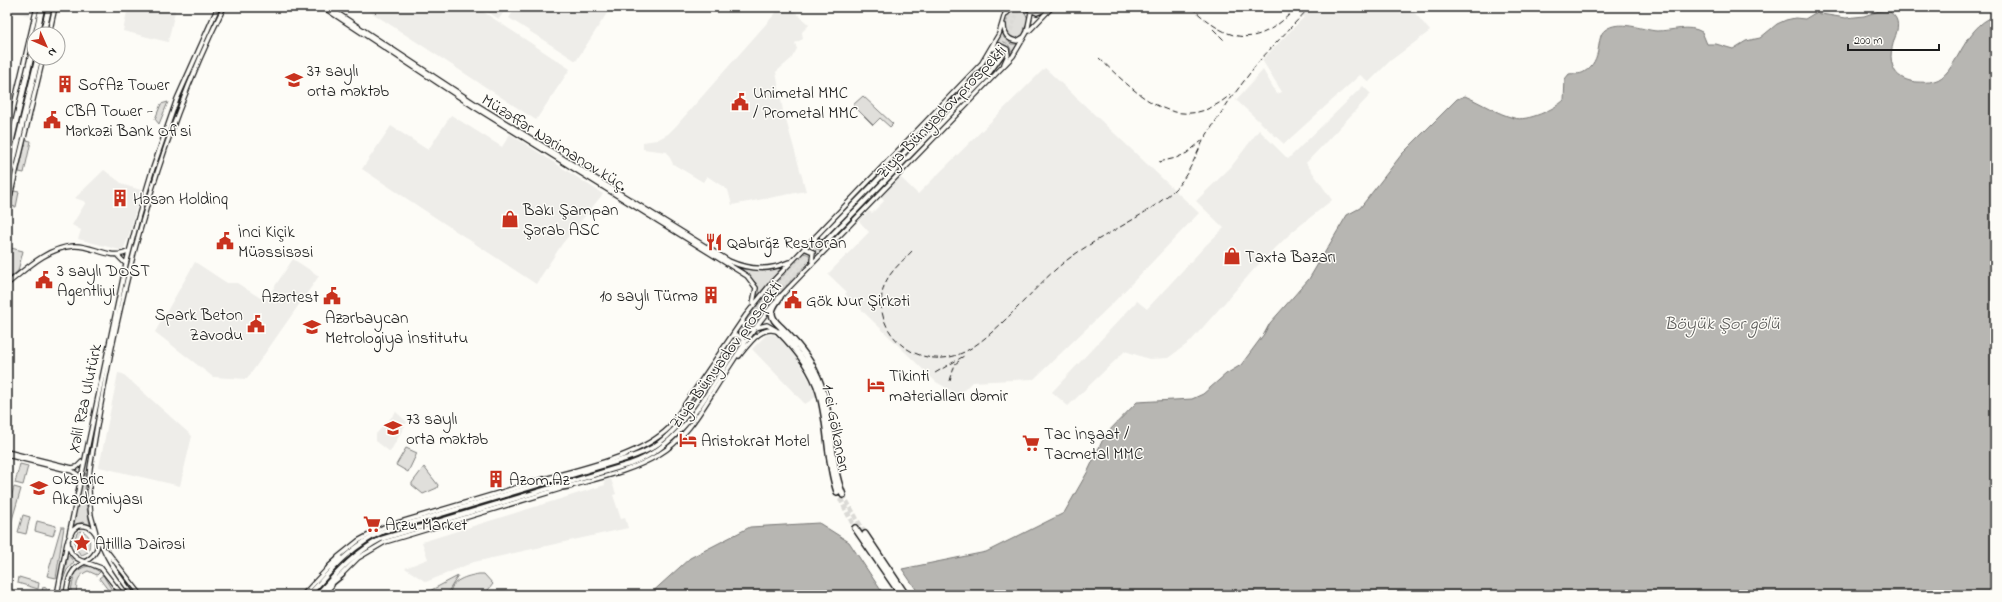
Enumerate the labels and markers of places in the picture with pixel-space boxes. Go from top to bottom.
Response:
place label: 37 saylı orta məktəb [307,59,389,104]
school or university icon: 37 saylı orta məktəb [284,70,304,90]
place label: SofAz Tower [78,73,170,98]
building icon: SofAz Tower [55,74,75,94]
place label: Unimetal MMC / Prometal MMC [753,81,858,126]
public building icon: Unimetal MMC / Prometal MMC [730,92,750,112]
place label: CBA Tower - Mərkəzi Bank Ofisi [65,99,192,144]
public building icon: CBA Tower - Mərkəzi Bank Ofisi [42,110,62,130]
place label: Həsən Holdinq [133,187,228,212]
building icon: Həsən Holdinq [110,188,130,208]
place label: Bakı Şampan Şərab ASC [522,198,618,243]
shop icon: Bakı Şampan Şərab ASC [500,209,520,229]
place label: İnci Kiçik Müəssisəsi [238,220,313,265]
public building icon: İnci Kiçik Müəssisəsi [215,231,235,251]
place label: Qabırğz Restoran [727,231,847,258]
restaurant icon: Qabırğz Restoran [704,232,724,252]
place label: Taxta Bazarı [1245,245,1336,270]
shop icon: Taxta Bazarı [1222,246,1242,266]
place label: 3 saylı DOST Agentliyi [57,259,150,306]
public building icon: 3 saylı DOST Agentliyi [34,270,54,290]
place label: 10 saylı Türmə [599,284,698,310]
place label: Azərtest [261,285,319,310]
building icon: 10 saylı Türmə [701,285,721,305]
public building icon: Azərtest [322,286,342,306]
place label: Gök Nur Şirkəti [806,289,910,314]
public building icon: Gök Nur Şirkəti [783,290,803,310]
place label: Spark Beton Zavodu [155,303,243,348]
place label: Azərbaycan Metrologiya İnstitutu [325,306,468,353]
public building icon: Spark Beton Zavodu [246,314,266,334]
school or university icon: Azərbaycan Metrologiya İnstitutu [302,317,322,337]
place label: Tikinti materialları dəmir [889,364,1009,409]
hotel icon: Tikinti materialları dəmir [866,375,886,395]
place label: 73 saylı orta məktəb [406,407,488,452]
school or university icon: 73 saylı orta məktəb [383,418,403,438]
place label: Tac İnşaat / Tacmetal MMC [1044,422,1143,467]
place label: Aristokrat Motel [701,429,810,454]
hotel icon: Aristokrat Motel [678,430,698,450]
supermarket icon: Tac İnşaat / Tacmetal MMC [1021,433,1041,453]
place label: Oksbric Akademiyası [52,467,143,513]
place label: Azom.Az [509,468,571,493]
building icon: Azom.Az [486,469,506,489]
school or university icon: Oksbric Akademiyası [29,478,49,498]
place label: Arzu Market [385,513,468,538]
supermarket icon: Arzu Market [362,514,382,534]
place label: Atillla Dairəsi [95,532,185,557]
place icon: Atillla Dairəsi [72,533,92,553]

